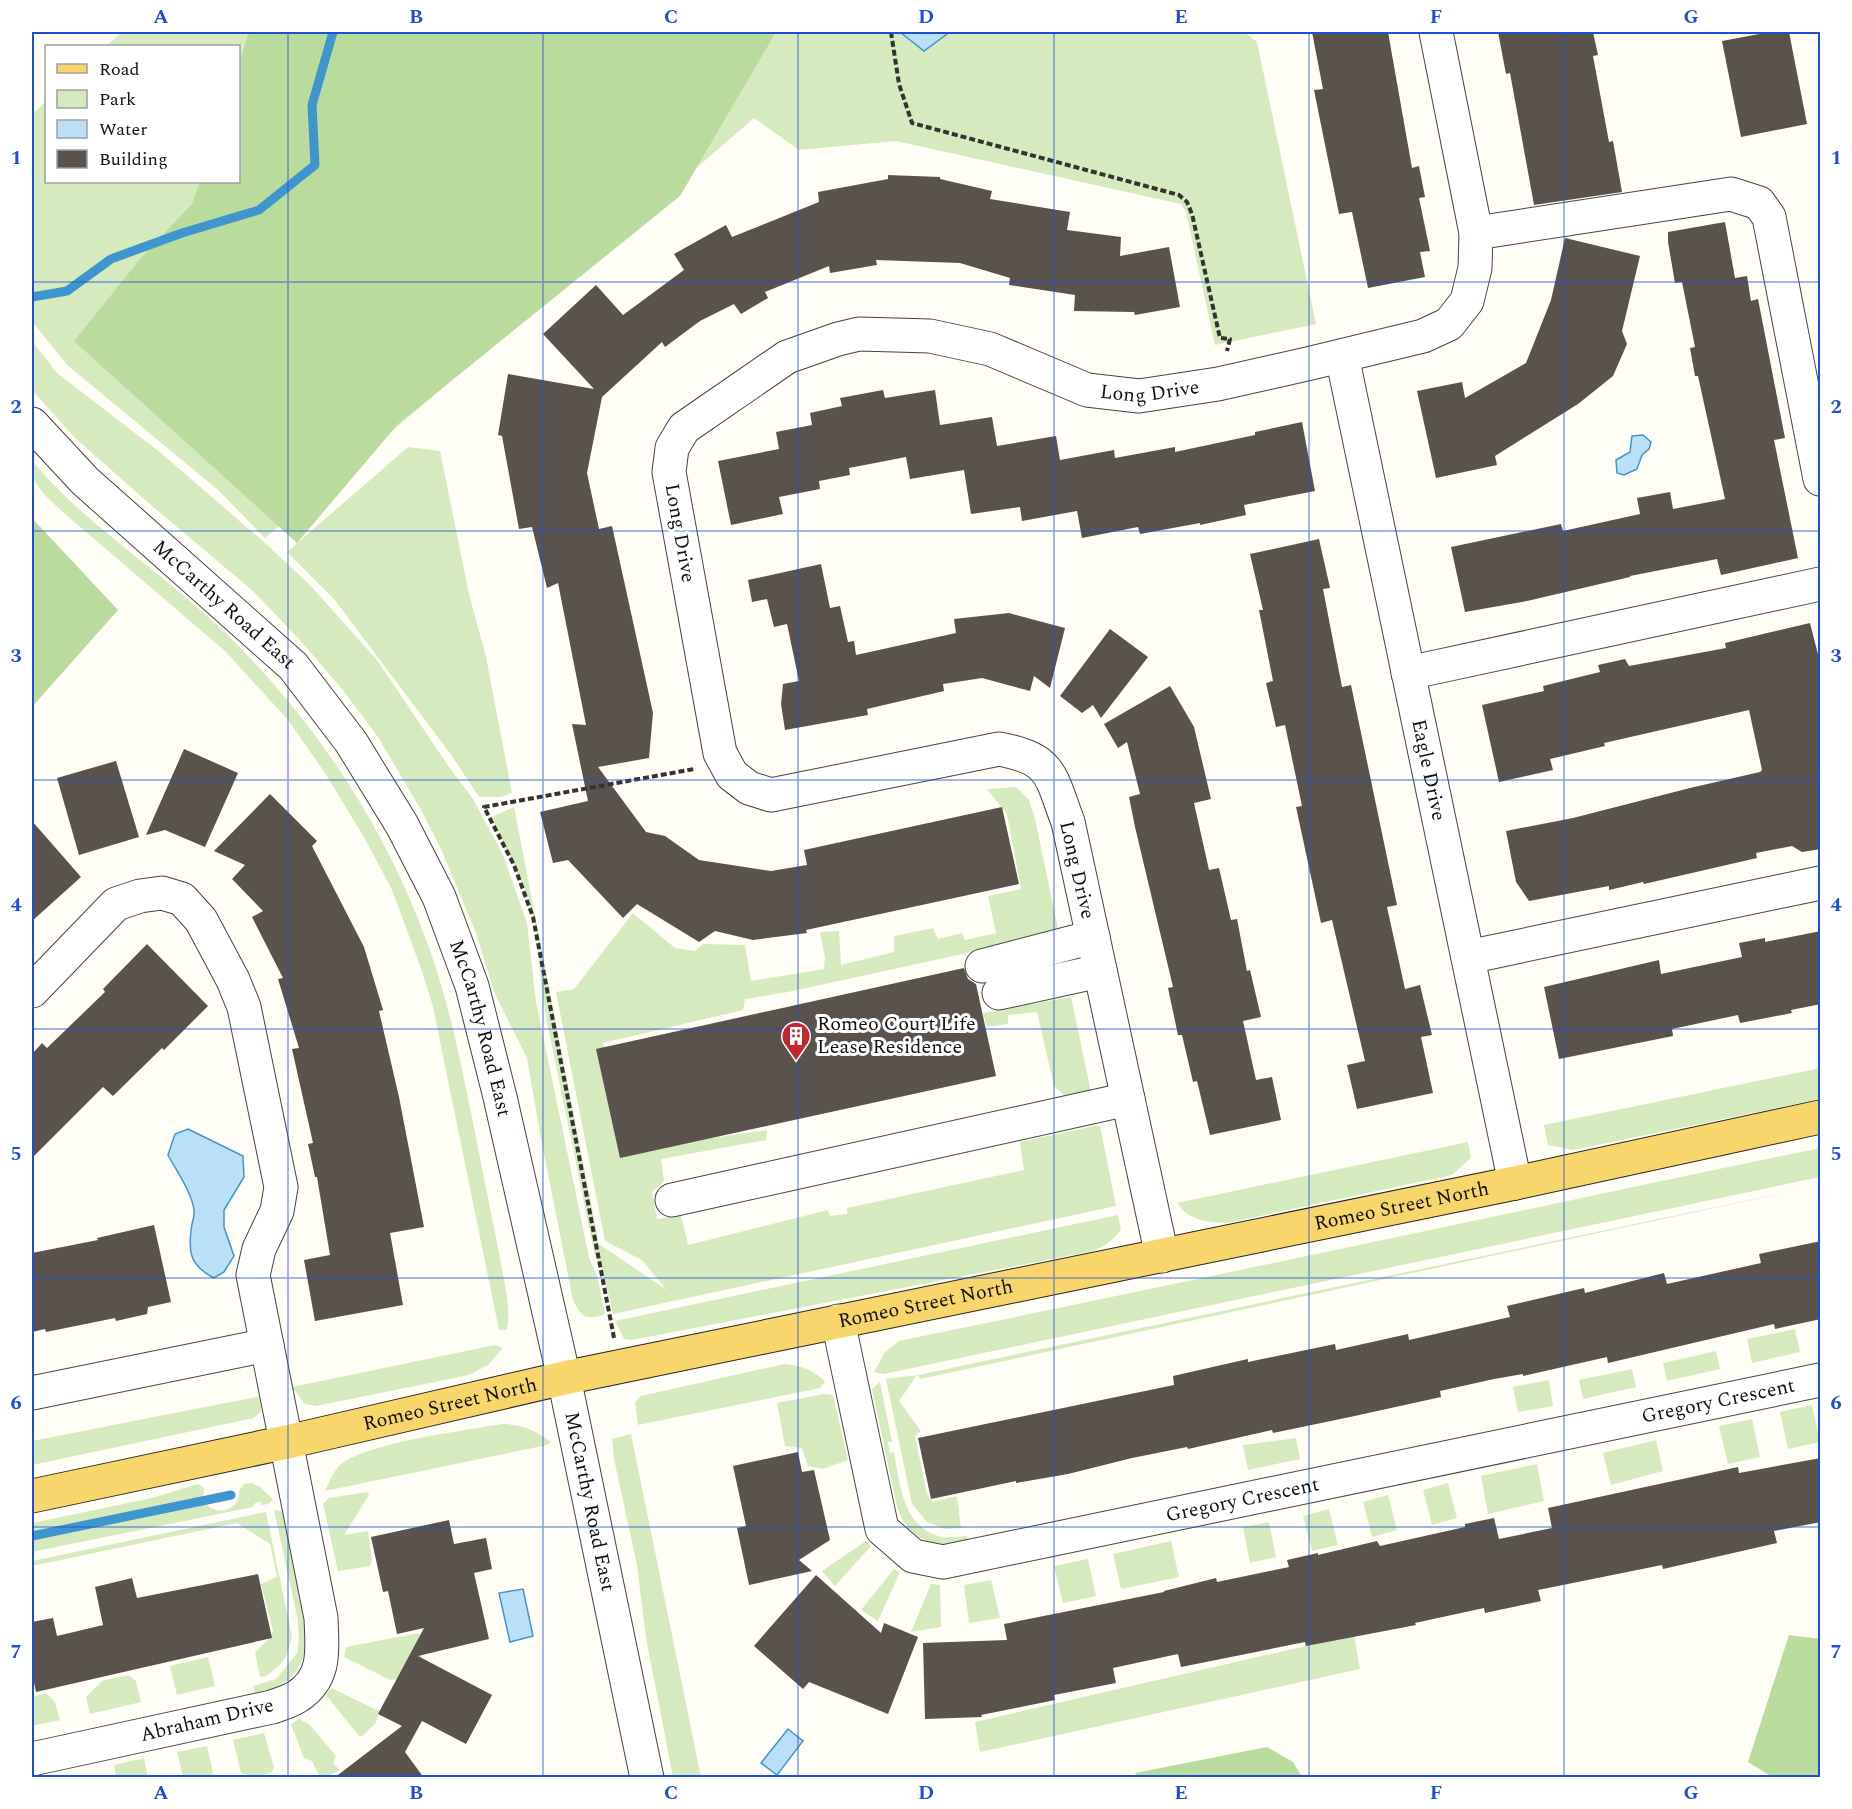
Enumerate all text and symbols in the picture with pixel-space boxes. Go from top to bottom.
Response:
text: A [153,2,169,32]
text: B [409,2,423,32]
text: C [664,2,678,32]
text: D [918,2,934,32]
text: E [1174,2,1188,32]
text: F [1430,2,1442,32]
text: G [1683,2,1699,32]
legend [45,45,240,183]
text: Road [99,56,140,83]
text: Park [99,86,136,113]
text: Water [99,116,147,143]
text: 1 [10,143,22,173]
text: 1 [1830,143,1842,173]
text: Building [99,146,168,173]
street label: Long Drive [1098,372,1201,411]
text: 2 [10,392,22,422]
text: 2 [1830,392,1842,422]
street label: Long Drive [657,481,703,585]
street label: McCarthy Road East [146,533,302,677]
text: 3 [10,641,22,671]
text: 3 [1830,641,1842,671]
street label: Eagle Drive [1403,717,1454,824]
street label: Long Drive [1051,818,1103,922]
text: 4 [10,890,22,920]
text: 4 [1830,890,1842,920]
street label: McCarthy Road East [441,935,519,1120]
place label: Romeo Court Life Lease Residence [817,1009,976,1062]
building icon: Romeo Court Life Lease Residence [780,1020,812,1062]
text: 5 [10,1139,22,1169]
text: 5 [1830,1139,1842,1169]
street label: Romeo Street North [1312,1174,1492,1239]
street label: Romeo Street North [835,1271,1016,1336]
street label: Romeo Street North [360,1370,540,1439]
street label: Gregory Crescent [1639,1371,1798,1432]
text: 6 [10,1388,22,1418]
text: 6 [1830,1388,1842,1418]
street label: McCarthy Road East [556,1409,623,1594]
street label: Gregory Crescent [1163,1469,1322,1530]
text: 7 [10,1637,22,1667]
text: 7 [1830,1637,1842,1667]
street label: Abraham Drive [137,1690,277,1750]
text: A [153,1778,169,1808]
text: B [409,1778,423,1808]
text: C [664,1778,678,1808]
text: D [918,1778,934,1808]
text: E [1174,1778,1188,1808]
text: F [1430,1778,1442,1808]
text: G [1683,1778,1699,1808]

